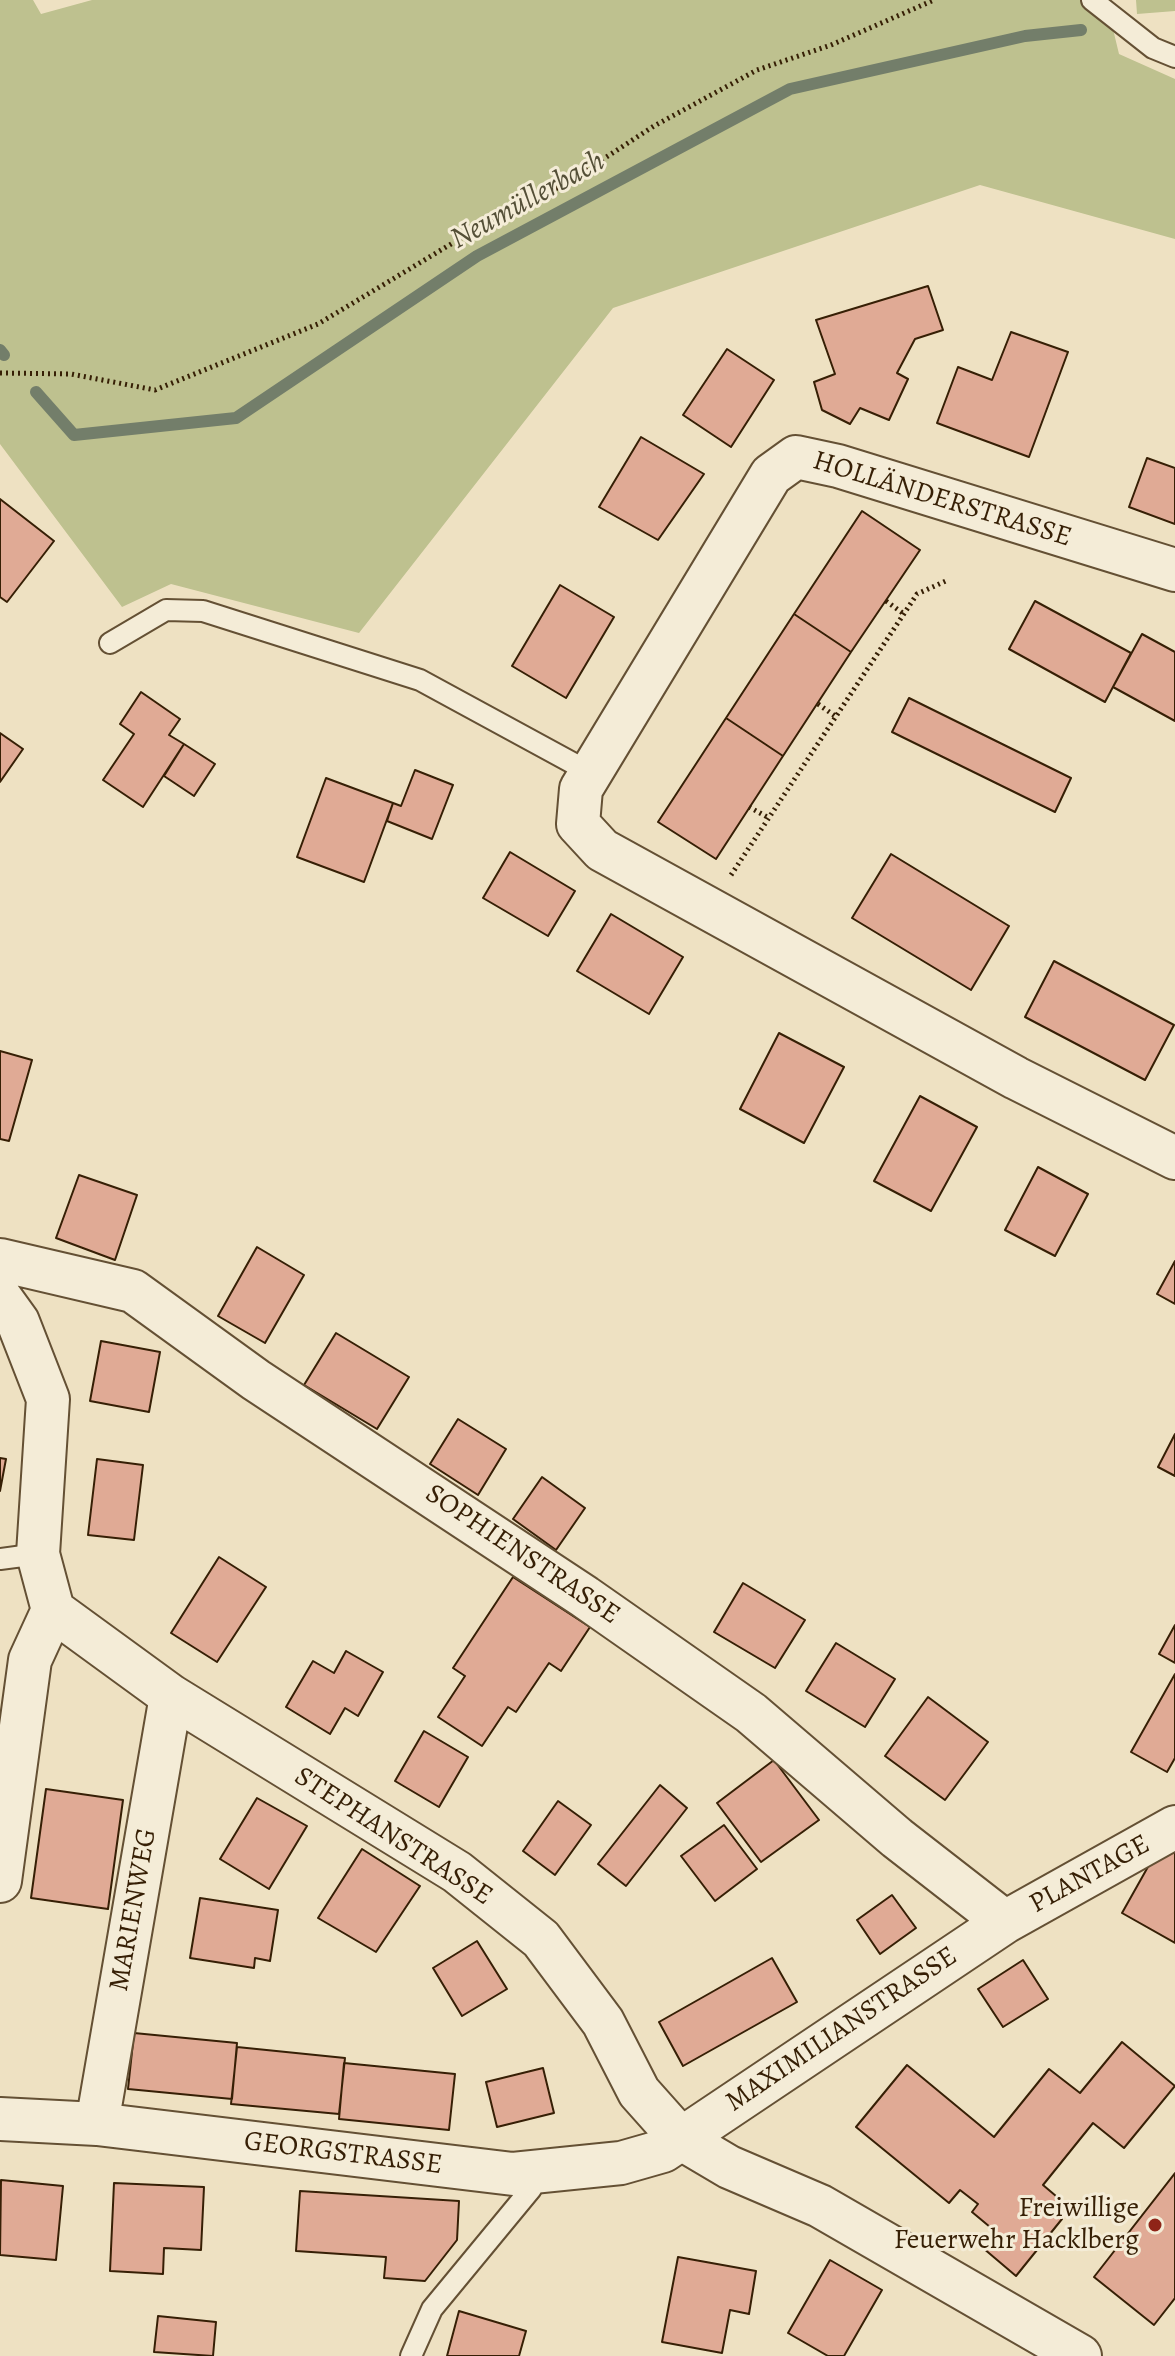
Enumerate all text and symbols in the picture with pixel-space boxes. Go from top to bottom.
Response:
water label: Neumüllerbach [445,144,611,258]
street label: HOLLÄNDERSTRASSE [809,445,1075,555]
street label: SOPHIENSTRASSE [418,1478,626,1632]
street label: STEPHANSTRASSE [288,1760,498,1914]
street label: MARIENWEG [103,1826,165,1994]
street label: PLANTAGE [1024,1828,1156,1922]
street label: MAXIMILIANSTRASSE [720,1940,964,2120]
street label: GEORGSTRASSE [242,2125,444,2183]
place label: Freiwillige Feuerwehr Hacklberg [894,2192,1139,2258]
marker: Freiwillige Feuerwehr Hacklberg [1146,2216,1164,2234]

